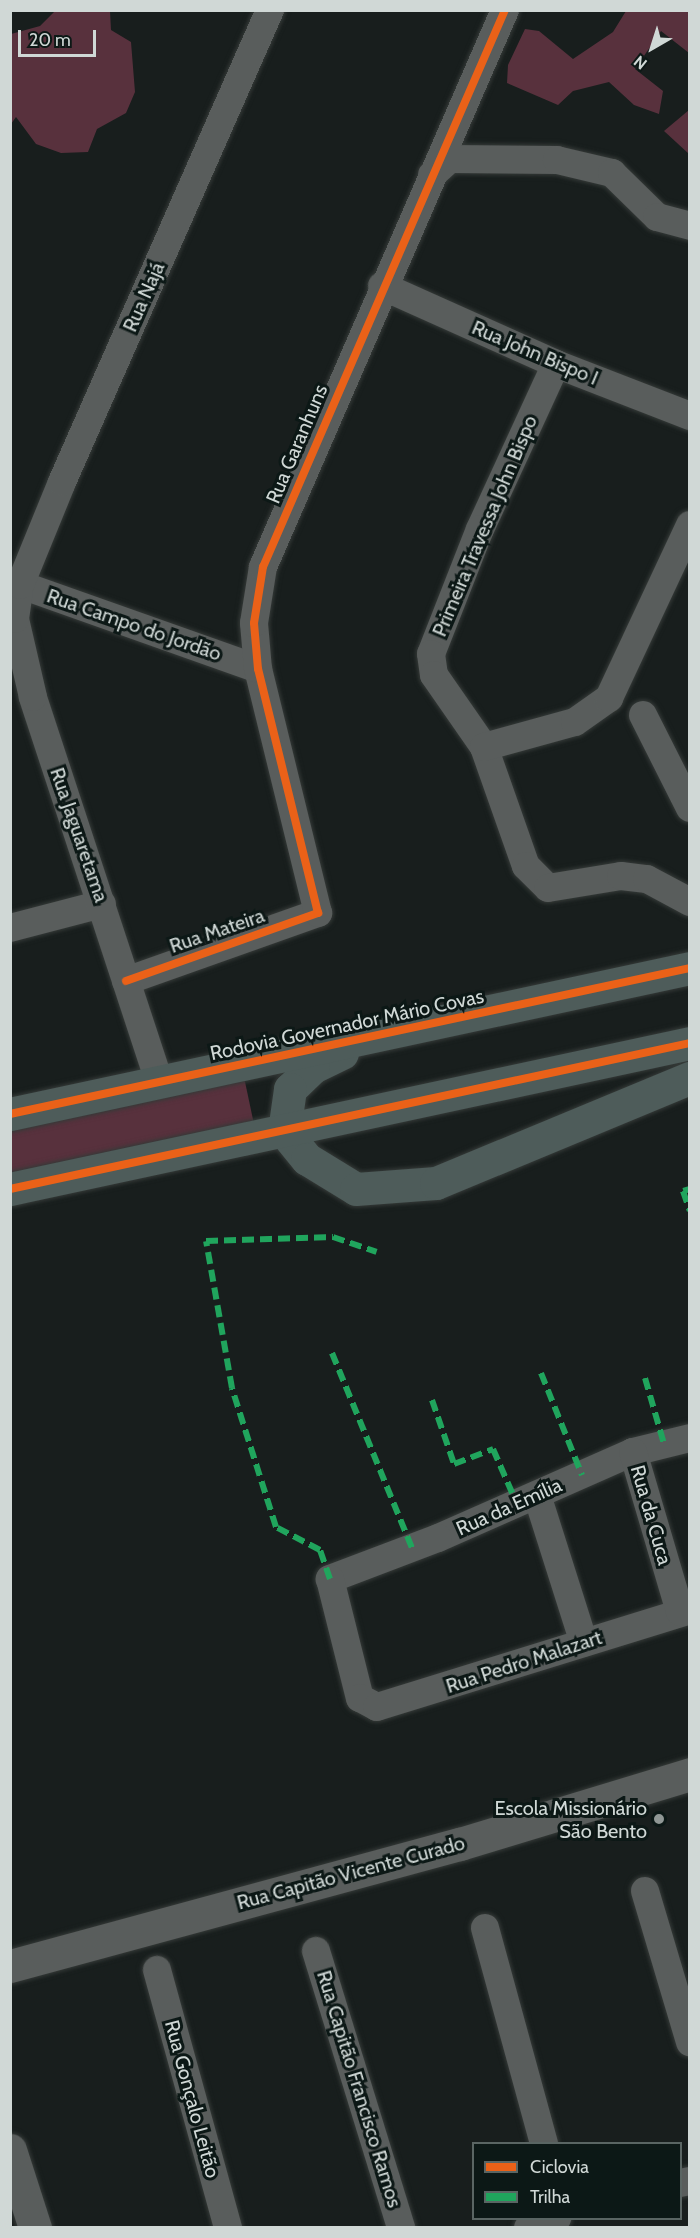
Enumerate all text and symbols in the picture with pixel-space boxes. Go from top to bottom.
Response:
scale bar [21,18,99,56]
north arrow [622,18,682,78]
text: 20 m [29,29,71,51]
text: N [630,51,651,73]
street label: Rua Najá [118,258,170,336]
street label: Rua John Bispo I [468,316,602,390]
street label: Rua Garanhuns [261,381,333,507]
street label: Primeira Travessa John Bispo [427,412,543,640]
street label: Rua Campo do Jordão [44,584,224,666]
street label: Rua Jaguaretama [45,765,113,905]
street label: Rua Mateira [166,904,268,958]
street label: Rodovia Governador Mário Covas [208,984,486,1066]
street label: Rua da Cuca [625,1462,677,1568]
street label: Rua da Emília [453,1473,565,1541]
street label: Rua Pedro Malazart [443,1625,605,1699]
place label: Escola Missionário São Bento [495,1796,647,1843]
marker: Escola Missionário São Bento [652,1812,666,1826]
street label: Rua Capitão Vicente Curado [234,1831,468,1915]
street label: Rua Capitão Francisco Ramos [311,1968,407,2210]
street label: Rua Gonçalo Leitão [159,2017,225,2181]
legend [472,2142,682,2220]
text: Ciclovia [530,2156,589,2178]
text: Trilha [530,2186,570,2208]

